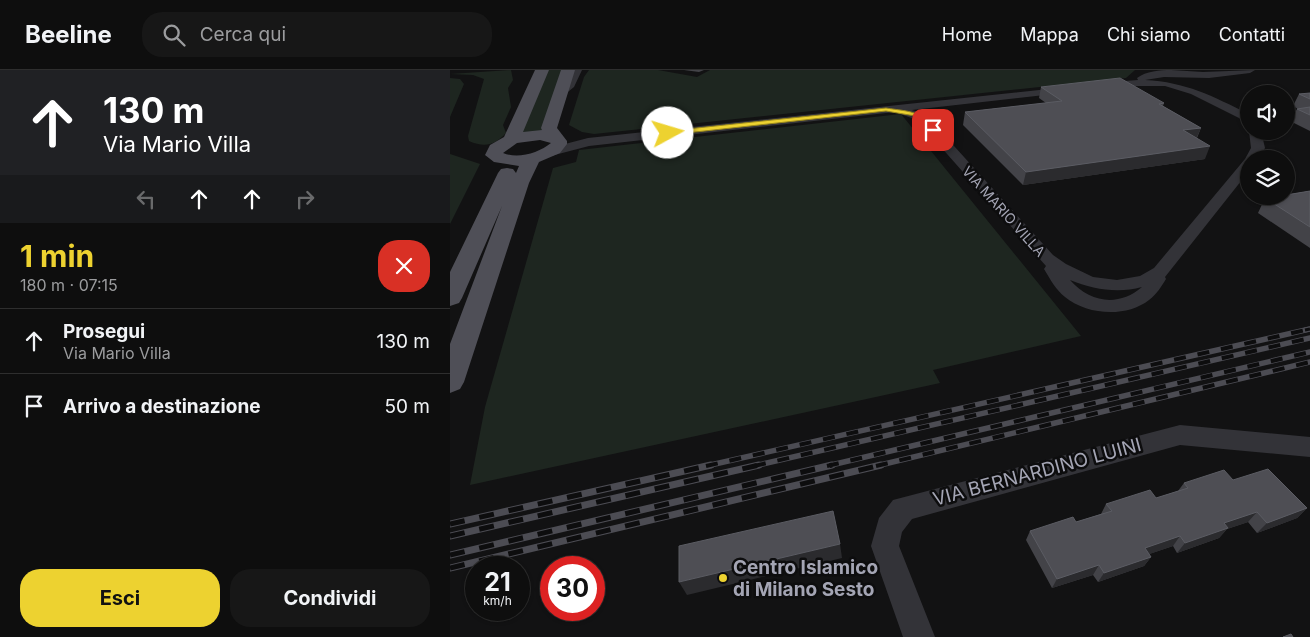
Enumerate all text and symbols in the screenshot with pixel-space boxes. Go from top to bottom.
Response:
search box [142,12,492,57]
text: Beeline [25,20,112,49]
icon: search [160,21,188,49]
text: Cerca qui [200,23,286,46]
text: Home [942,24,992,45]
text: Mappa [1020,24,1079,45]
text: Chi siamo [1107,24,1191,45]
text: Contatti [1219,24,1285,45]
map controls [1240,85,1295,205]
button: sound [1240,85,1295,140]
text: 130 m [103,89,205,131]
icon: ahead [20,90,85,155]
position arrow [641,106,693,158]
pin [912,109,954,151]
icon: arrive [919,116,947,144]
text: Via Mario Villa [103,131,251,157]
button: layers [1240,150,1295,205]
street label: VIA MARIO VILLA [959,162,1049,260]
icon: left [132,185,160,213]
icon: ahead [185,185,213,213]
icon: ahead [238,185,266,213]
icon: right [291,185,319,213]
text: 1 min [20,238,94,274]
button: close [378,240,430,292]
text: 180 m · 07:15 [20,275,118,295]
text: Prosegui [63,320,145,343]
icon: ahead [20,327,48,355]
text: 130 m [377,330,430,353]
text: Via Mario Villa [63,343,171,363]
icon: arrive [20,392,48,420]
text: Arrivo a destinazione [63,395,261,418]
text: 50 m [384,395,430,418]
street label: VIA BERNARDINO LUINI [930,433,1144,511]
speed limit sign: 30 [540,556,605,621]
place label: Centro Islamico di Milano Sesto [733,556,878,601]
text: 21 [484,567,511,597]
button: Esci [20,569,220,627]
button: Condividi [230,569,430,627]
marker: Centro Islamico di Milano Sesto [717,572,729,584]
text: km/h [483,593,512,608]

